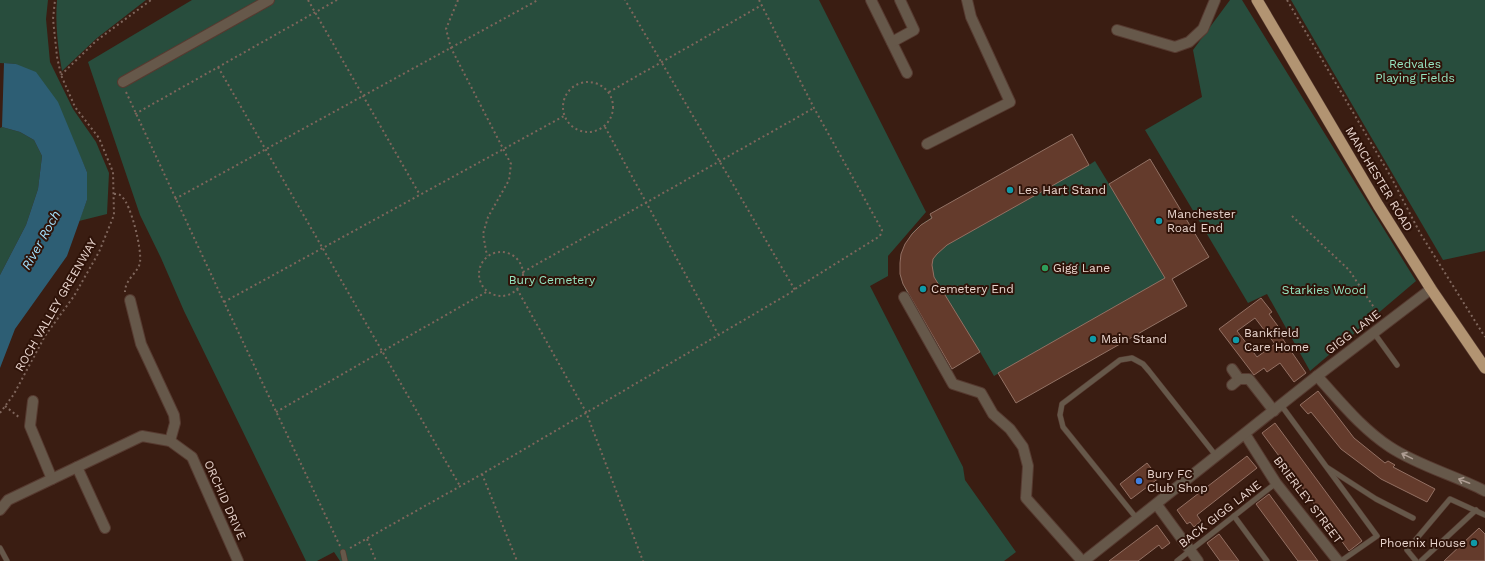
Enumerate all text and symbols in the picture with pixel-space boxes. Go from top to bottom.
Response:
park label: Redvales Playing Fields [1375,57,1455,85]
street label: MANCHESTER ROAD [1342,124,1416,234]
place label: Les Hart Stand [1018,183,1106,197]
marker: Les Hart Stand [1005,185,1015,195]
place label: Manchester Road End [1167,207,1236,235]
water label: River Roch [19,208,64,272]
marker: Manchester Road End [1154,216,1164,226]
street label: ROCH VALLEY GREENWAY [12,236,100,374]
place label: Gigg Lane [1053,261,1110,275]
marker: Gigg Lane [1040,263,1050,273]
park label: Bury Cemetery [509,273,596,287]
place label: Cemetery End [931,282,1014,296]
park label: Starkies Wood [1282,283,1366,297]
marker: Cemetery End [918,284,928,294]
street label: GIGG LANE [1323,307,1384,357]
place label: Bankfield Care Home [1244,326,1309,354]
place label: Main Stand [1101,332,1167,346]
marker: Main Stand [1088,334,1098,344]
marker: Bankfield Care Home [1231,335,1241,345]
one-way arrow [1402,452,1414,459]
street label: BRIERLEY STREET [1271,454,1345,546]
street label: ORCHID DRIVE [201,458,249,542]
place label: Bury FC Club Shop [1147,467,1208,495]
marker: Bury FC Club Shop [1134,476,1144,486]
one-way arrow [1459,476,1471,484]
street label: BACK GIGG LANE [1176,477,1264,551]
place label: Phoenix House [1380,536,1466,550]
marker: Phoenix House [1469,538,1479,548]

